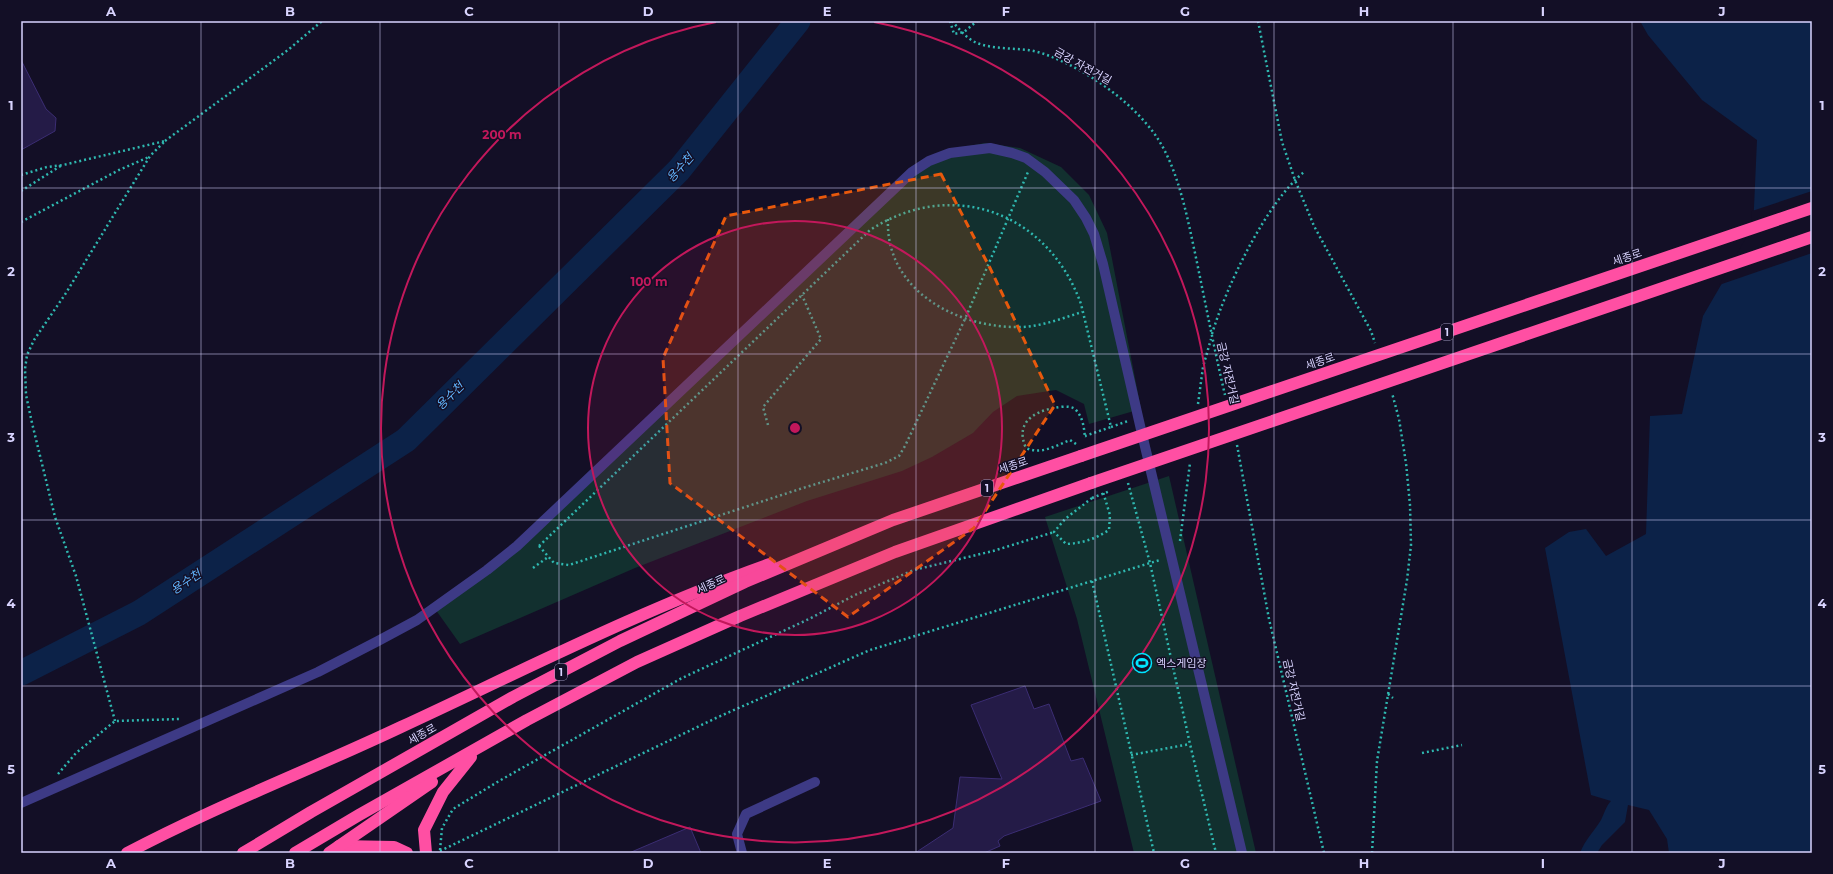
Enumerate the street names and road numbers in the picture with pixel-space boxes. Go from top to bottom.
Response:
street label: 금강 자전거길 [1052,44,1114,88]
street label: 세종로 [1610,245,1644,269]
road number: 1 [1441,324,1453,340]
street label: 금강 자전거길 [1214,340,1242,406]
street label: 세종로 [1303,349,1337,373]
street label: 세종로 [996,453,1030,477]
road number: 1 [981,480,993,496]
street label: 세종로 [694,571,728,597]
street label: 금강 자전거길 [1280,657,1308,723]
road number: 1 [555,664,567,680]
street label: 세종로 [405,720,439,748]

